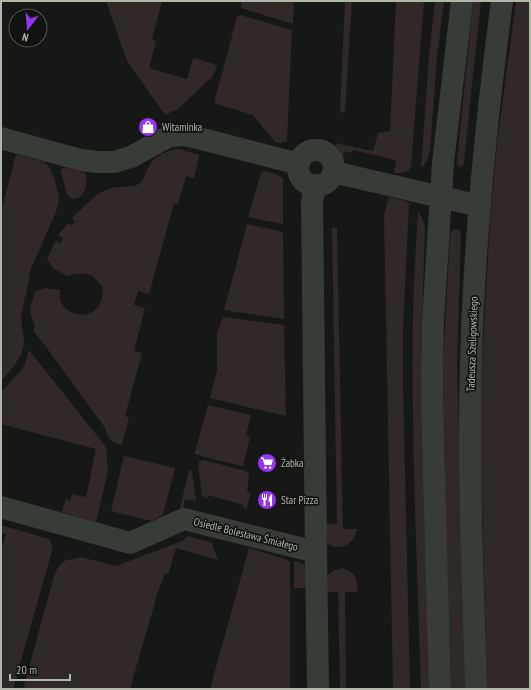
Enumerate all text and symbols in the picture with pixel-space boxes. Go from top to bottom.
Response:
north arrow [8,8,48,48]
text: N [20,30,30,45]
shop icon: Witaminka [137,116,159,138]
place label: Witaminka [162,120,202,134]
street label: Tadeusza Szeligowskiego [463,296,481,392]
supermarket icon: Żabka [256,452,278,474]
place label: Żabka [281,456,304,470]
restaurant icon: Star Pizza [256,489,278,511]
place label: Star Pizza [281,493,318,507]
street label: Osiedle Bolesława Śmiałego [192,514,300,554]
scale bar [10,656,70,682]
text: 20 m [16,662,37,677]

